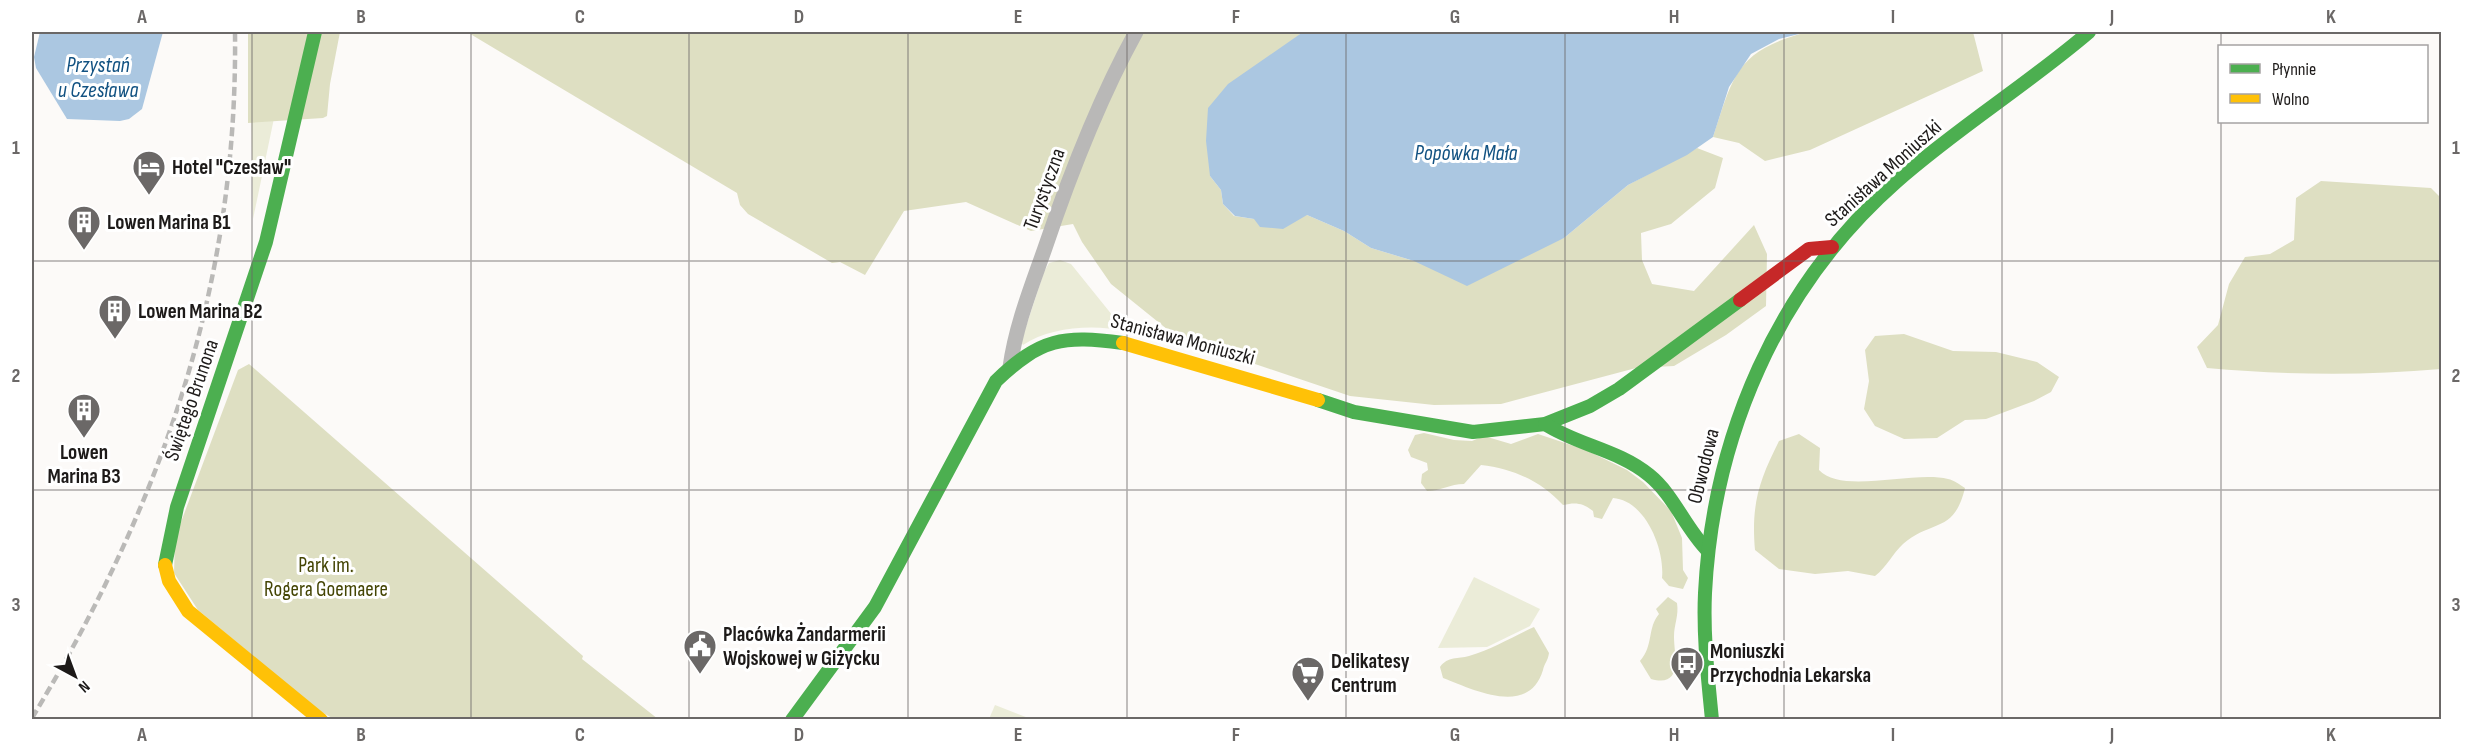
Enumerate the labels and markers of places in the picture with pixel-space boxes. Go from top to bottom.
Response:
hotel icon: Hotel "Czesław" [131,149,167,196]
place label: Hotel "Czesław" [172,155,291,180]
building icon: Lowen Marina B1 [66,204,102,251]
place label: Lowen Marina B1 [107,210,230,235]
building icon: Lowen Marina B2 [97,293,133,340]
place label: Lowen Marina B2 [138,299,262,324]
building icon: Lowen Marina B3 [66,392,102,439]
place label: Lowen Marina B3 [47,440,121,489]
place label: Placówka Żandarmerii Wojskowej w Giżycku [723,622,886,671]
public building icon: Placówka Żandarmerii Wojskowej w Giżycku [682,628,718,675]
place label: Moniuszki Przychodnia Lekarska [1710,639,1871,688]
bus stop icon: Moniuszki Przychodnia Lekarska [1669,645,1705,692]
place label: Delikatesy Centrum [1331,649,1410,698]
supermarket icon: Delikatesy Centrum [1290,655,1326,702]

